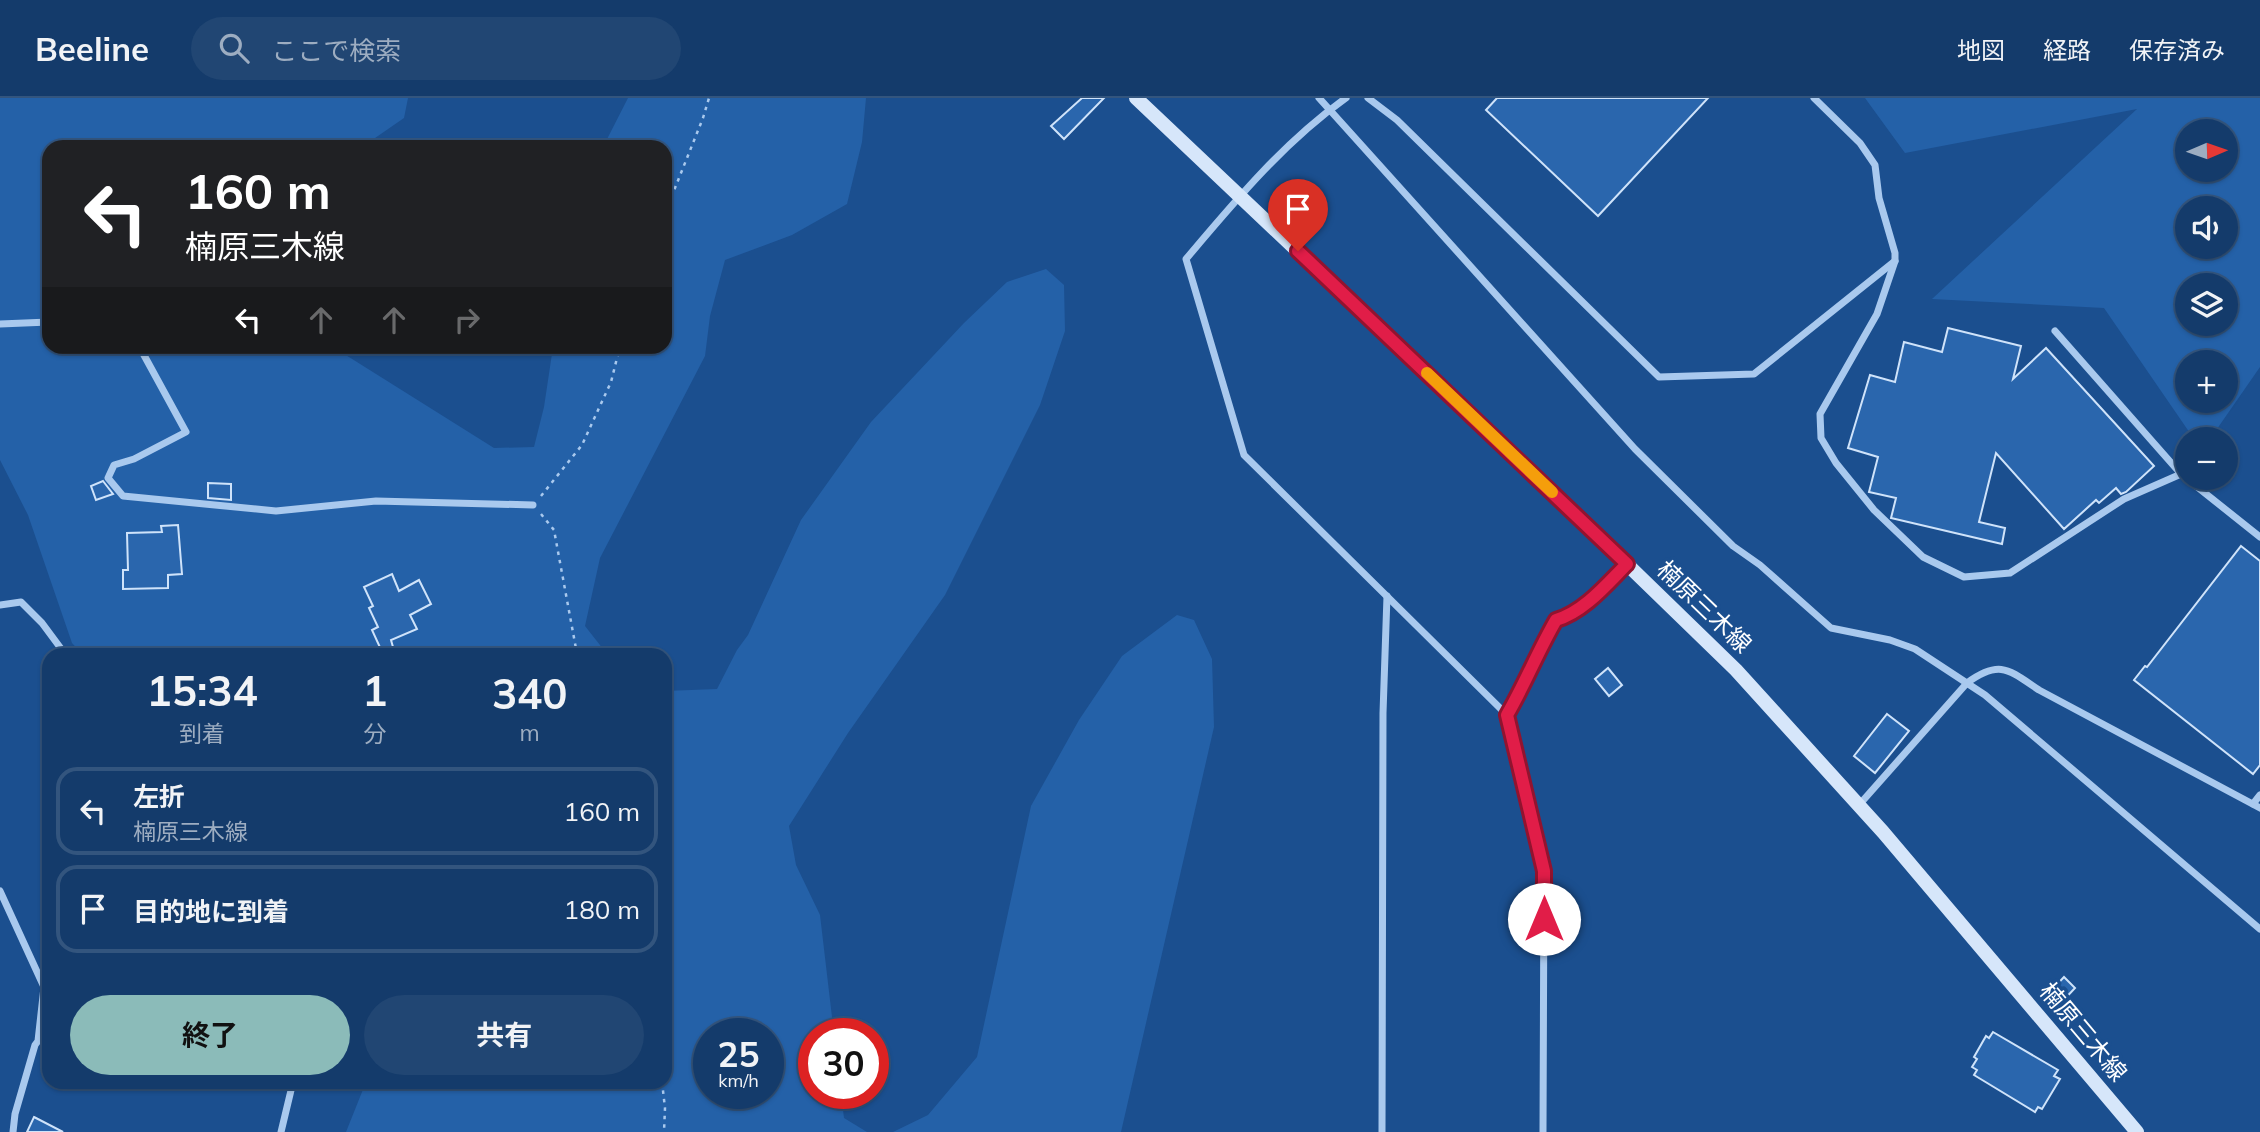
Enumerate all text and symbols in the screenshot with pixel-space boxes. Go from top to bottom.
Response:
search box [191,17,681,80]
text: Beeline [35,28,149,69]
icon: search [215,29,253,67]
text: ここで検索 [271,34,401,67]
text: 地図 [1957,35,2005,65]
text: 経路 [2043,35,2091,65]
text: 保存済み [2129,35,2225,65]
north arrow [2175,119,2238,182]
map controls [2175,119,2238,490]
text: 160 m [185,160,331,221]
icon: left [70,168,161,259]
pin [1268,179,1328,251]
icon: arrive [1279,190,1317,228]
button: sound [2175,196,2238,259]
text: 楠原三木線 [185,226,345,266]
button: layers [2175,273,2238,336]
icon: left [229,301,267,339]
icon: ahead [302,301,340,339]
icon: ahead [375,301,413,339]
icon: right [448,301,486,339]
button: + [2175,350,2238,413]
button: − [2175,427,2238,490]
street label: 楠原三木線 [1651,554,1758,659]
text: 15:34 [146,664,258,717]
text: 1 [362,664,387,717]
text: 340 [492,667,567,720]
text: m [520,718,540,747]
text: 到着 [179,719,225,748]
text: 分 [363,719,386,748]
text: 左折 [133,780,185,813]
icon: left [74,792,112,830]
text: 160 m [564,795,640,828]
text: 楠原三木線 [133,817,248,846]
position arrow [1507,882,1581,956]
icon: arrive [74,890,112,928]
text: 180 m [564,893,640,926]
text: 目的地に到着 [133,895,289,928]
street label: 楠原三木線 [2034,976,2134,1087]
button: 終了 [70,995,350,1075]
button: 共有 [364,995,644,1075]
speed limit sign: 30 [798,1018,889,1109]
text: 25 [717,1032,760,1076]
text: km/h [718,1069,759,1092]

